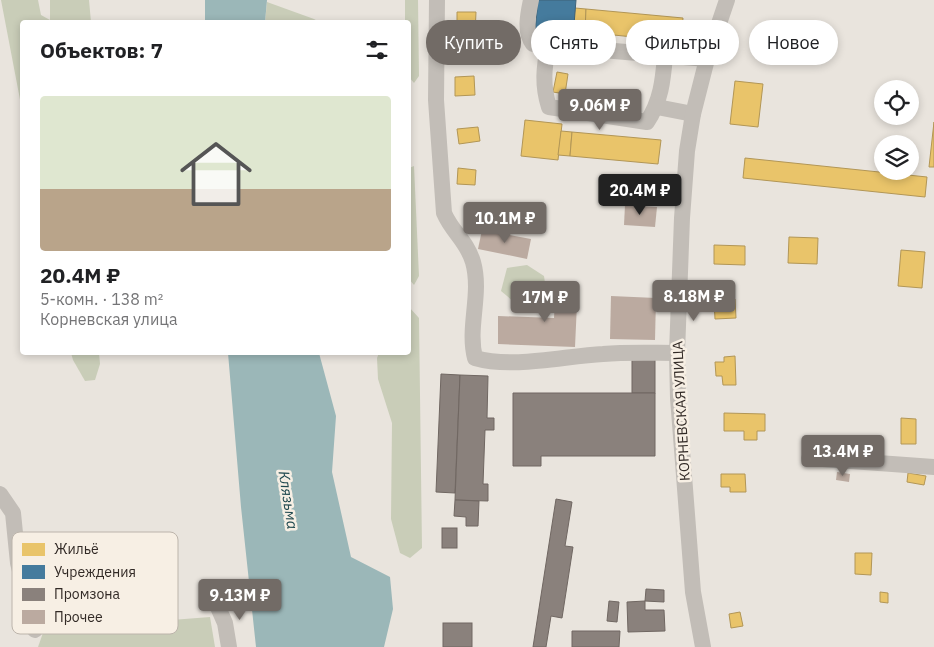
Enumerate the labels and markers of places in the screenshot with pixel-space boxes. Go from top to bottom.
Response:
pin: 9.06M ₽ [554,88,646,131]
pin: 20.4M ₽ [594,174,686,216]
pin: 10.1M ₽ [459,202,551,244]
pin: 17M ₽ [510,280,580,323]
pin: 8.18M ₽ [648,280,740,322]
pin: 13.4M ₽ [797,434,889,477]
pin: 9.13M ₽ [194,578,286,621]

